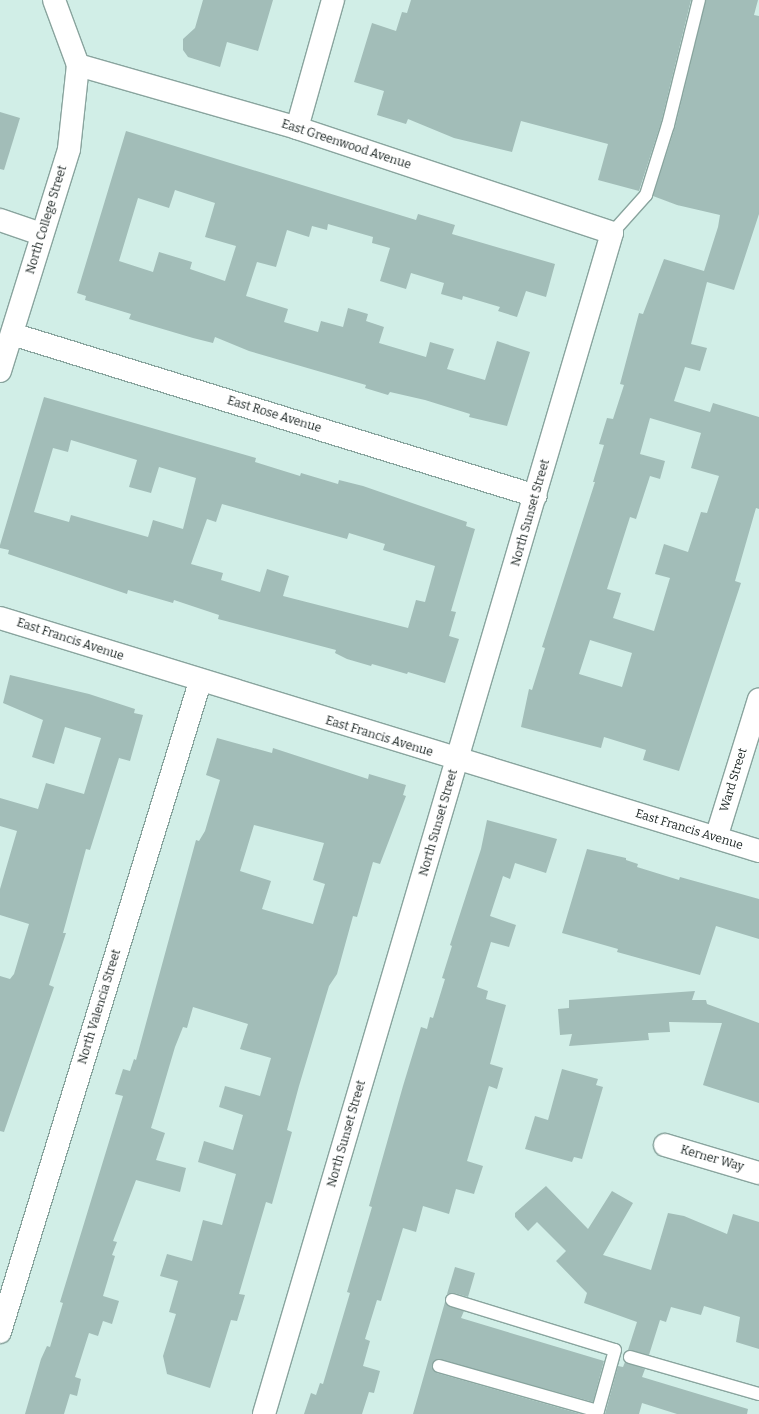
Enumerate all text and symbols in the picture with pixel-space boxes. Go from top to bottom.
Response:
street label: East Greenwood Avenue [279,117,413,173]
street label: North College Street [24,164,70,276]
street label: East Rose Avenue [225,394,323,436]
street label: North Sunset Street [509,458,553,568]
street label: East Francis Avenue [15,616,125,664]
street label: East Francis Avenue [323,714,435,760]
street label: Ward Street [717,746,751,814]
street label: North Sunset Street [417,768,461,878]
street label: East Francis Avenue [633,807,745,853]
street label: North Valencia Street [76,948,124,1066]
street label: North Sunset Street [325,1079,369,1189]
street label: Kerner Way [679,1143,745,1175]

